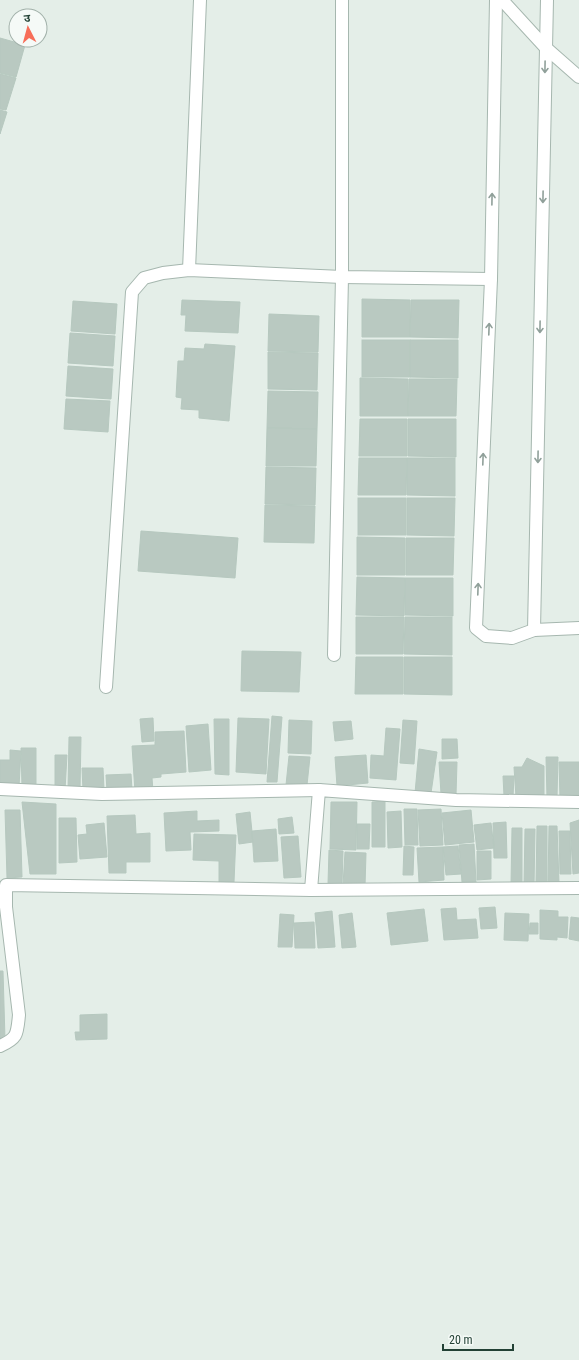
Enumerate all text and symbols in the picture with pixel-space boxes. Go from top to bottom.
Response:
north arrow [8,8,48,48]
text: उ [23,12,31,25]
one-way arrow [542,60,549,73]
one-way arrow [539,190,547,203]
one-way arrow [489,193,496,206]
one-way arrow [536,320,544,333]
one-way arrow [485,323,492,336]
one-way arrow [534,450,542,463]
one-way arrow [480,453,487,466]
one-way arrow [474,583,482,596]
scale bar [443,1326,513,1352]
text: 20 m [449,1333,473,1347]

